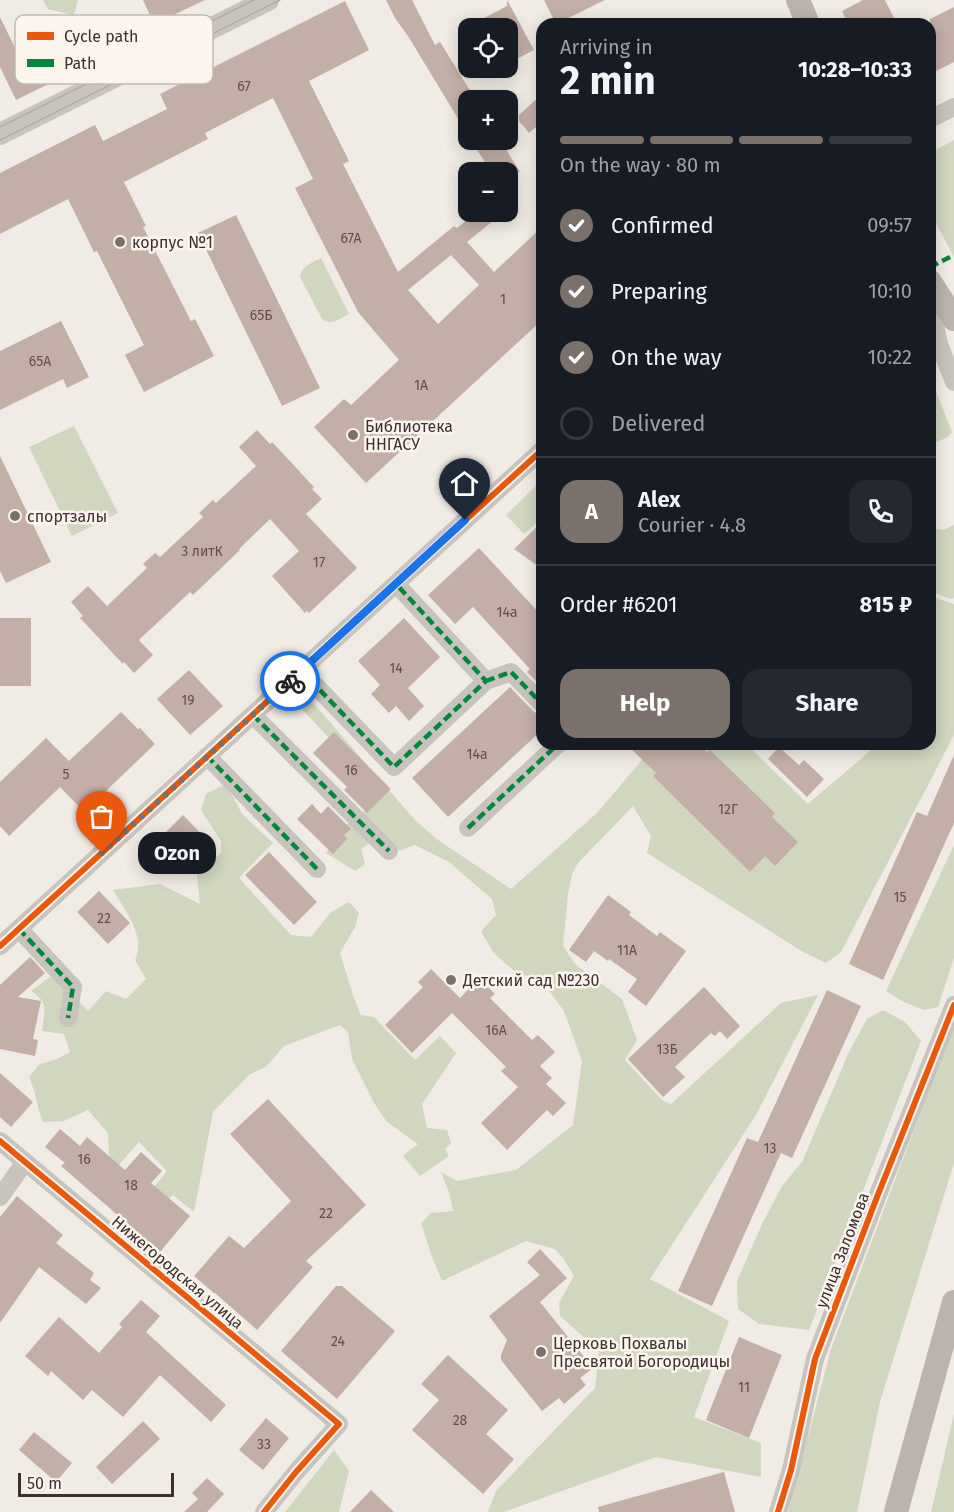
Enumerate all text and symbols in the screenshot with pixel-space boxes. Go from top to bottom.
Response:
legend [15,15,213,84]
map controls [458,18,518,222]
button: locate [458,18,518,78]
text: Cycle path [64,27,138,46]
text: Arriving in [560,35,653,59]
text: Path [64,54,96,73]
text: 10:28–10:33 [798,56,912,83]
text: 2 min [560,58,656,104]
house number: 67 [237,78,251,95]
button: + [458,90,518,150]
text: On the way · 80 m [560,153,721,177]
button: − [458,162,518,222]
icon: check [560,209,593,242]
text: Confirmed [611,212,714,239]
text: 09:57 [867,213,912,237]
house number: 67А [341,230,361,247]
place label: корпус №1 [132,233,213,252]
marker: корпус №1 [113,235,127,249]
icon: check [560,275,593,308]
text: Preparing [611,278,707,305]
text: 10:10 [868,279,912,303]
house number: 1 [500,291,506,308]
house number: 65Б [250,307,272,324]
icon: check [560,341,593,374]
text: On the way [611,344,722,371]
text: 10:22 [868,345,912,369]
house number: 65А [29,353,51,370]
house number: 1А [414,377,428,394]
text: Delivered [611,410,706,437]
place label: Библиотека ННГАСУ [365,417,453,454]
marker: Библиотека ННГАСУ [346,428,360,442]
pin [439,458,490,520]
icon: home [448,467,481,500]
button: phone [849,480,912,543]
text: Alex [638,486,681,513]
text: A [585,498,598,525]
place label: спортзалы [27,507,107,526]
marker: спортзалы [8,509,22,523]
text: Courier · 4.8 [638,513,746,537]
house number: 3 литК [181,543,224,560]
house number: 17 [313,554,325,571]
text: Order #6201 [560,591,678,618]
text: 815 ₽ [860,591,912,618]
house number: 14а [496,604,518,621]
courier [260,651,320,711]
house number: 14 [389,660,403,677]
icon: bike [274,665,307,698]
button: Help [560,669,730,738]
button: Share [742,669,912,738]
house number: 19 [181,692,195,709]
house number: 14а [466,746,488,763]
house number: 16 [344,762,358,779]
house number: 5 [62,766,70,783]
pin [76,791,127,853]
icon: bag [85,800,118,833]
house number: 12Г [718,801,738,818]
callout: Ozon [138,832,216,874]
text: Ozon [154,841,200,865]
house number: 15 [893,889,907,906]
house number: 22 [97,910,111,927]
house number: 11А [617,942,637,959]
place label: Детский сад №230 [462,971,599,990]
marker: Детский сад №230 [444,973,458,987]
house number: 16А [485,1022,507,1039]
house number: 13Б [656,1041,678,1058]
house number: 13 [763,1140,777,1157]
house number: 16 [77,1151,91,1168]
house number: 18 [124,1177,138,1194]
street label: улица Заломова [812,1190,873,1311]
house number: 22 [319,1205,333,1222]
street label: Нижегородская улица [108,1212,247,1333]
house number: 24 [331,1333,346,1350]
place label: Церковь Похвалы Пресвятой Богородицы [553,1334,730,1371]
marker: Церковь Похвалы Пресвятой Богородицы [534,1345,548,1359]
house number: 11 [738,1379,750,1396]
house number: 28 [453,1412,468,1429]
house number: 33 [257,1436,271,1453]
scale bar [18,1470,174,1498]
text: 50 m [27,1474,62,1493]

